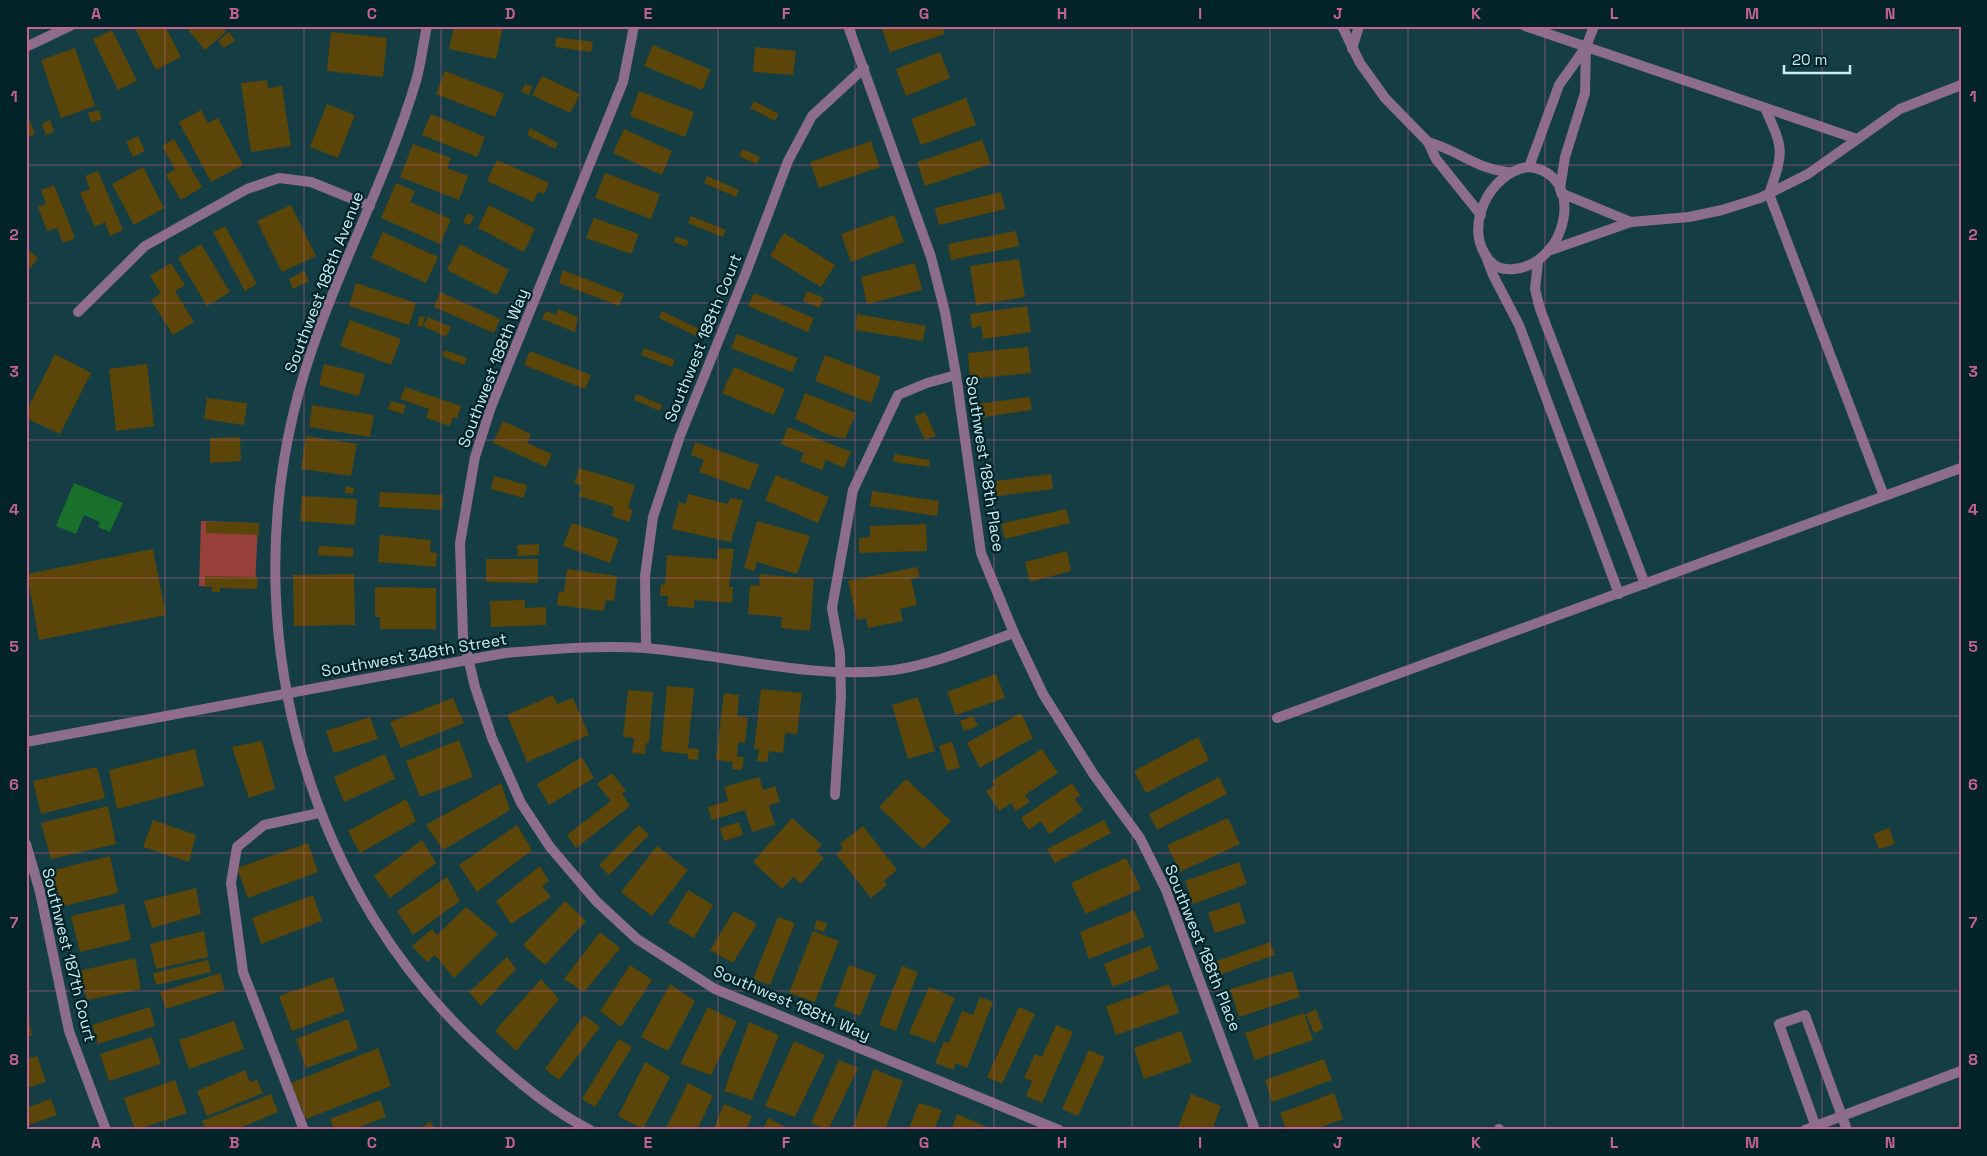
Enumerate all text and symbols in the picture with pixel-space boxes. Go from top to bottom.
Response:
text: A [91,3,101,24]
text: B [229,3,239,24]
text: C [367,3,377,24]
text: D [505,3,515,24]
text: E [644,3,653,24]
text: F [782,3,791,24]
text: G [919,3,929,24]
text: H [1057,3,1067,24]
text: I [1198,3,1202,24]
text: J [1333,3,1343,24]
text: K [1471,3,1481,24]
text: L [1610,3,1619,24]
text: M [1745,3,1759,24]
text: N [1885,3,1895,24]
scale bar [1784,42,1851,74]
text: 20 m [1792,50,1827,69]
text: 1 [10,86,18,107]
text: 1 [1969,86,1977,107]
street label: Southwest 188th Avenue [280,188,368,376]
text: 2 [9,224,19,245]
text: 2 [1968,224,1978,245]
street label: Southwest 188th Court [660,251,746,425]
street label: Southwest 188th Way [453,285,533,451]
text: 3 [9,361,19,382]
text: 3 [1968,361,1978,382]
street label: Southwest 188th Place [961,374,1009,554]
text: 4 [9,499,19,520]
text: 4 [1968,499,1978,520]
street label: Southwest 348th Street [319,628,509,682]
text: 5 [9,636,19,657]
text: 5 [1968,636,1978,657]
text: 6 [9,774,19,795]
text: 6 [1968,774,1978,795]
street label: Southwest 188th Place [1160,862,1246,1034]
street label: Southwest 187th Court [37,866,101,1044]
text: 7 [10,912,19,933]
text: 7 [1969,912,1978,933]
street label: Southwest 188th Way [710,960,874,1046]
text: 8 [9,1049,19,1070]
text: 8 [1968,1049,1978,1070]
text: A [91,1132,101,1153]
text: B [229,1132,239,1153]
text: C [367,1132,377,1153]
text: D [505,1132,515,1153]
text: E [644,1132,653,1153]
text: F [782,1132,791,1153]
text: G [919,1132,929,1153]
text: H [1057,1132,1067,1153]
text: I [1198,1132,1202,1153]
text: J [1333,1132,1343,1153]
text: K [1471,1132,1481,1153]
text: L [1610,1132,1619,1153]
text: M [1745,1132,1759,1153]
text: N [1885,1132,1895,1153]

